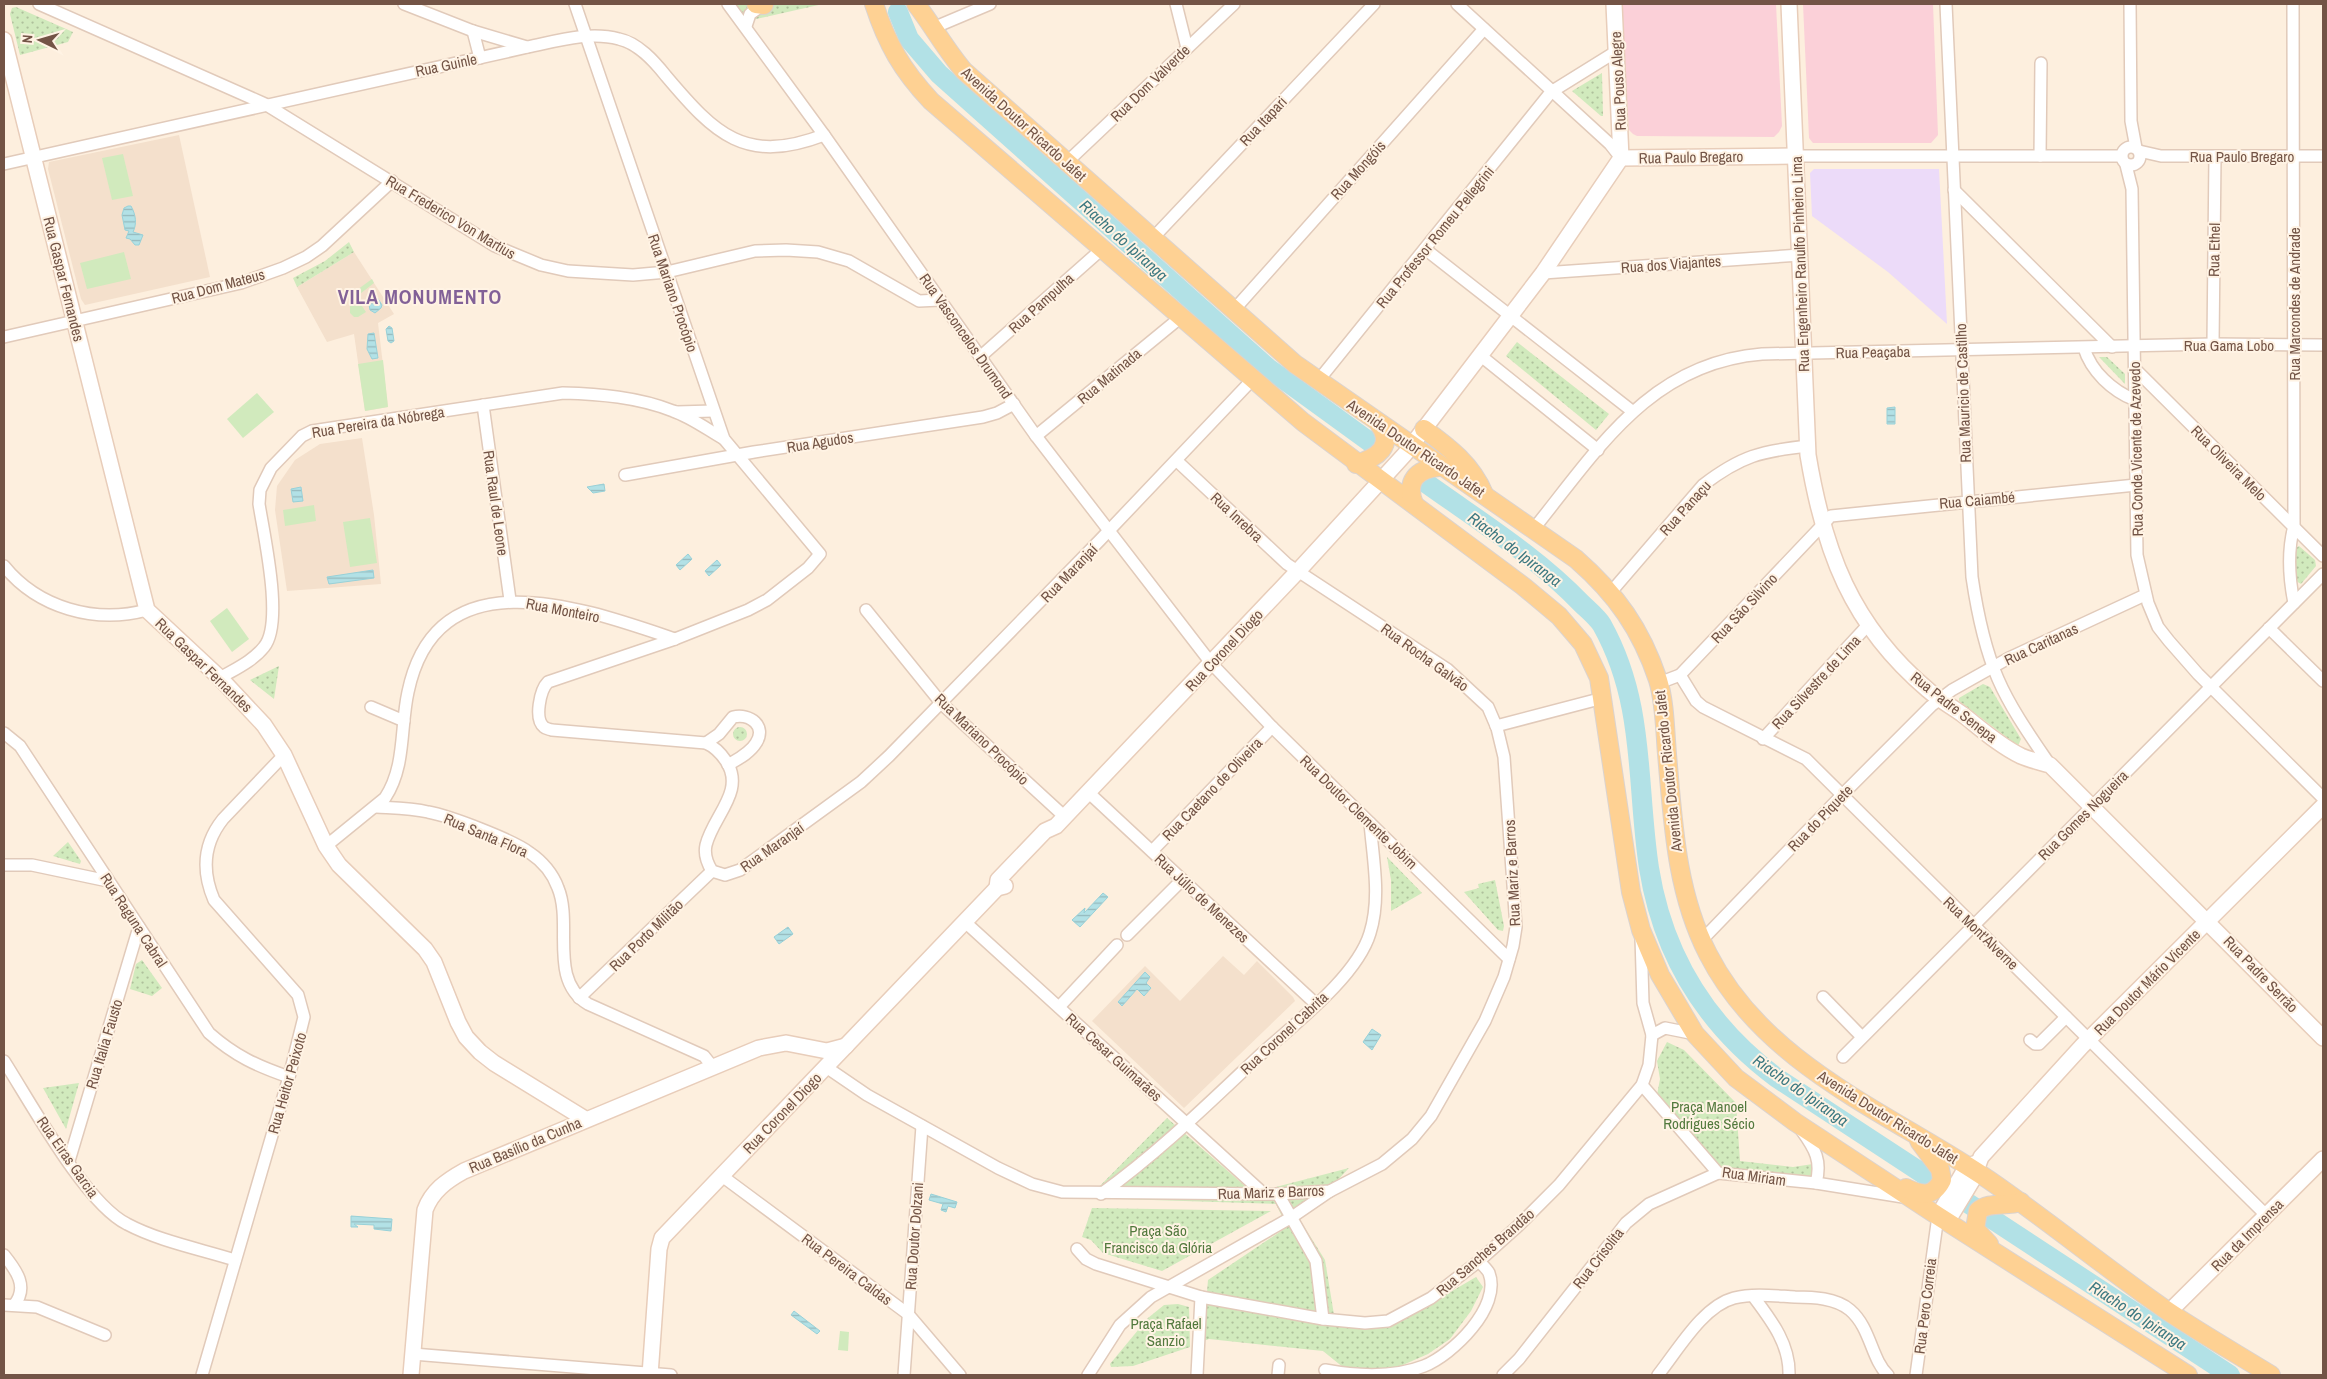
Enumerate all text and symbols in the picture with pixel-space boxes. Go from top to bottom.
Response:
north arrow [15,15,65,65]
street label: Rua Pouso Alegre [1605,31,1631,131]
text: N [18,34,36,44]
street label: Rua Dom Valverde [1106,40,1194,126]
street label: Rua Guinle [413,48,479,82]
street label: Avenida Doutor Ricardo Jafet [956,61,1092,186]
street label: Rua Itapari [1235,92,1291,150]
street label: Rua Mongóis [1326,136,1390,204]
street label: Rua Paulo Bregaro [1639,146,1744,168]
street label: Rua Paulo Bregaro [2190,146,2294,167]
street label: Rua Engenheiro Ranulfo Pinheiro Lima [1786,156,1814,372]
street label: Rua Professor Romeu Pellegrini [1371,162,1499,312]
street label: Rua Frederico Von Martius [382,170,520,264]
water label: Riacho do Ipiranga [1075,194,1173,286]
street label: Rua Gaspar Fernandes [38,214,90,344]
street label: Rua Ethel [2203,223,2225,277]
street label: Rua Marcondes de Andrade [2284,227,2305,381]
street label: Rua Mariano Procópio [643,231,703,355]
street label: Rua dos Viajantes [1620,250,1722,278]
street label: Rua Dom Mateus [169,263,267,309]
street label: Rua Pampulha [1004,268,1078,338]
street label: Rua Vasconcelos Drumond [915,269,1017,403]
district label: VILA MONUMENTO [338,283,502,310]
street label: Rua Mauricio de Castilho [1950,323,1976,463]
street label: Rua Gama Lobo [2184,335,2274,356]
street label: Rua Peaçaba [1836,341,1911,363]
street label: Rua Matinada [1073,343,1145,409]
street label: Rua Conde Vicente de Azevedo [2124,361,2148,537]
street label: Avenida Doutor Ricardo Jafet [1342,393,1489,502]
street label: Rua Pereira da Nóbrega [310,401,446,443]
street label: Rua Oliveira Melo [2187,421,2272,506]
street label: Rua Agudos [785,426,855,458]
street label: Rua Raul de Leone [478,449,514,557]
street label: Rua Panaçu [1655,476,1715,540]
street label: Rua Caiambé [1938,486,2016,514]
street label: Rua Inrebra [1206,487,1268,547]
water label: Riacho do Ipiranga [1464,507,1566,591]
street label: Rua Maranjaí [1036,539,1103,607]
street label: Rua São Silvino [1706,568,1782,648]
street label: Rua Monteiro [524,593,602,627]
street label: Rua Coronel Diogo [1180,604,1268,696]
street label: Rua Gaspar Fernandes [151,613,257,717]
street label: Rua Rocha Galvão [1377,618,1473,696]
street label: Rua Caritanas [2001,618,2081,670]
street label: Rua Silvestre de Lima [1767,630,1865,734]
street label: Rua Padre Senepa [1906,667,2002,748]
street label: Rua Mariano Procópio [930,688,1034,790]
street label: Avenida Doutor Ricardo Jafet [1649,689,1687,854]
street label: Rua Caetano de Oliveira [1157,733,1267,845]
street label: Rua Doutor Clemente Jobim [1296,750,1422,874]
street label: Rua Gomes Nogueira [2033,765,2133,865]
street label: Rua do Piquete [1783,780,1857,856]
street label: Rua Santa Flora [441,808,531,862]
street label: Rua Maranjaí [736,817,809,877]
street label: Rua Mariz e Barros [1499,819,1525,927]
street label: Rua Júlio de Menezes [1150,849,1254,947]
street label: Rua Raguna Cabral [96,869,172,971]
street label: Rua Mont'Alverne [1939,892,2023,974]
street label: Rua Porto Militão [604,894,688,976]
street label: Rua Doutor Mário Vicente [2089,924,2205,1040]
street label: Rua Padre Serrão [2219,931,2303,1017]
street label: Rua Coronel Cabrita [1236,987,1333,1079]
street label: Rua Italia Fausto [80,996,128,1092]
street label: Rua Cesar Guimarães [1061,1008,1167,1106]
street label: Rua Heitor Peixoto [262,1030,312,1136]
water label: Riacho do Ipiranga [1749,1049,1853,1131]
street label: Avenida Doutor Ricardo Jafet [1813,1065,1963,1169]
street label: Rua Coronel Diogo [738,1068,826,1158]
park label: Praça Manoel Rodrigues Sécio [1663,1096,1755,1134]
street label: Rua Eiras Garcia [32,1112,104,1202]
street label: Rua Basílio da Cunha [466,1112,585,1178]
street label: Rua Miriam [1721,1161,1787,1191]
street label: Rua Mariz e Barros [1217,1180,1325,1204]
street label: Rua Doutor Dolzani [900,1181,928,1291]
street label: Rua da Imprensa [2206,1194,2288,1276]
street label: Rua Sanches Brandão [1431,1203,1539,1301]
park label: Praça São Francisco da Glória [1104,1220,1212,1258]
street label: Rua Crisolita [1568,1223,1628,1293]
street label: Rua Pereira Caldas [798,1228,896,1310]
street label: Rua Pero Correia [1909,1257,1941,1355]
water label: Riacho do Ipiranga [2085,1275,2191,1355]
park label: Praça Rafael Sanzio [1130,1313,1202,1351]

